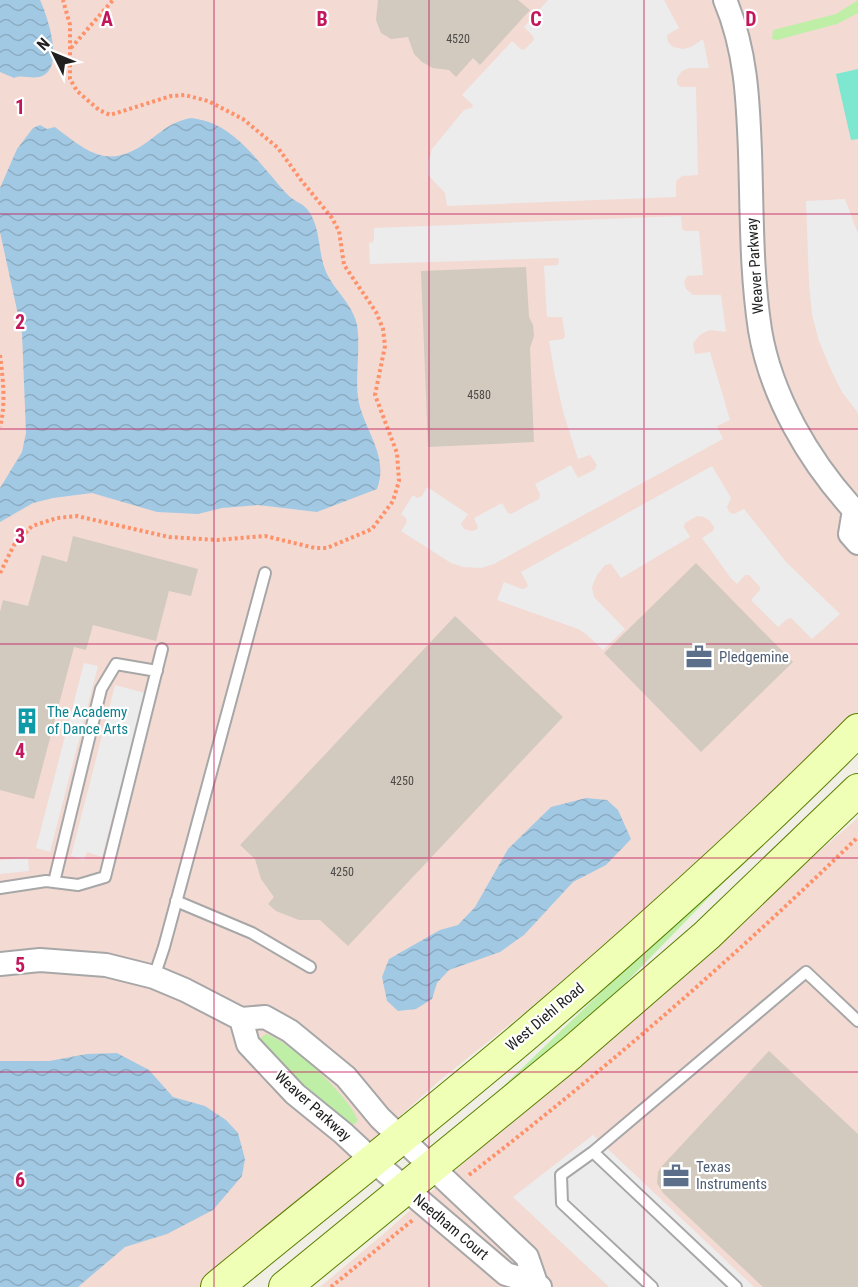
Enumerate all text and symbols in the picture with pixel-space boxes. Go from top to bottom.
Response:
text: A [101,7,113,31]
text: B [316,7,328,31]
text: C [530,7,542,31]
text: D [745,7,757,31]
north arrow [24,24,84,84]
house number: 4520 [446,32,470,46]
text: N [33,34,54,54]
text: 1 [15,95,25,119]
street label: Weaver Parkway [743,217,767,315]
text: 2 [15,310,25,334]
house number: 4580 [467,388,491,402]
text: 3 [15,524,25,548]
office icon: Pledgemine [684,642,714,672]
place label: Pledgemine [719,648,789,666]
place label: The Academy of Dance Arts [47,703,128,738]
building icon: The Academy of Dance Arts [12,706,42,736]
text: 4 [15,739,25,763]
house number: 4250 [390,774,414,788]
house number: 4250 [330,865,354,879]
text: 5 [15,953,25,977]
street label: West Diehl Road [502,979,588,1055]
street label: Weaver Parkway [271,1067,355,1145]
place label: Texas Instruments [696,1158,767,1193]
office icon: Texas Instruments [661,1161,691,1191]
text: 6 [15,1168,25,1192]
street label: Needham Court [410,1190,492,1264]

